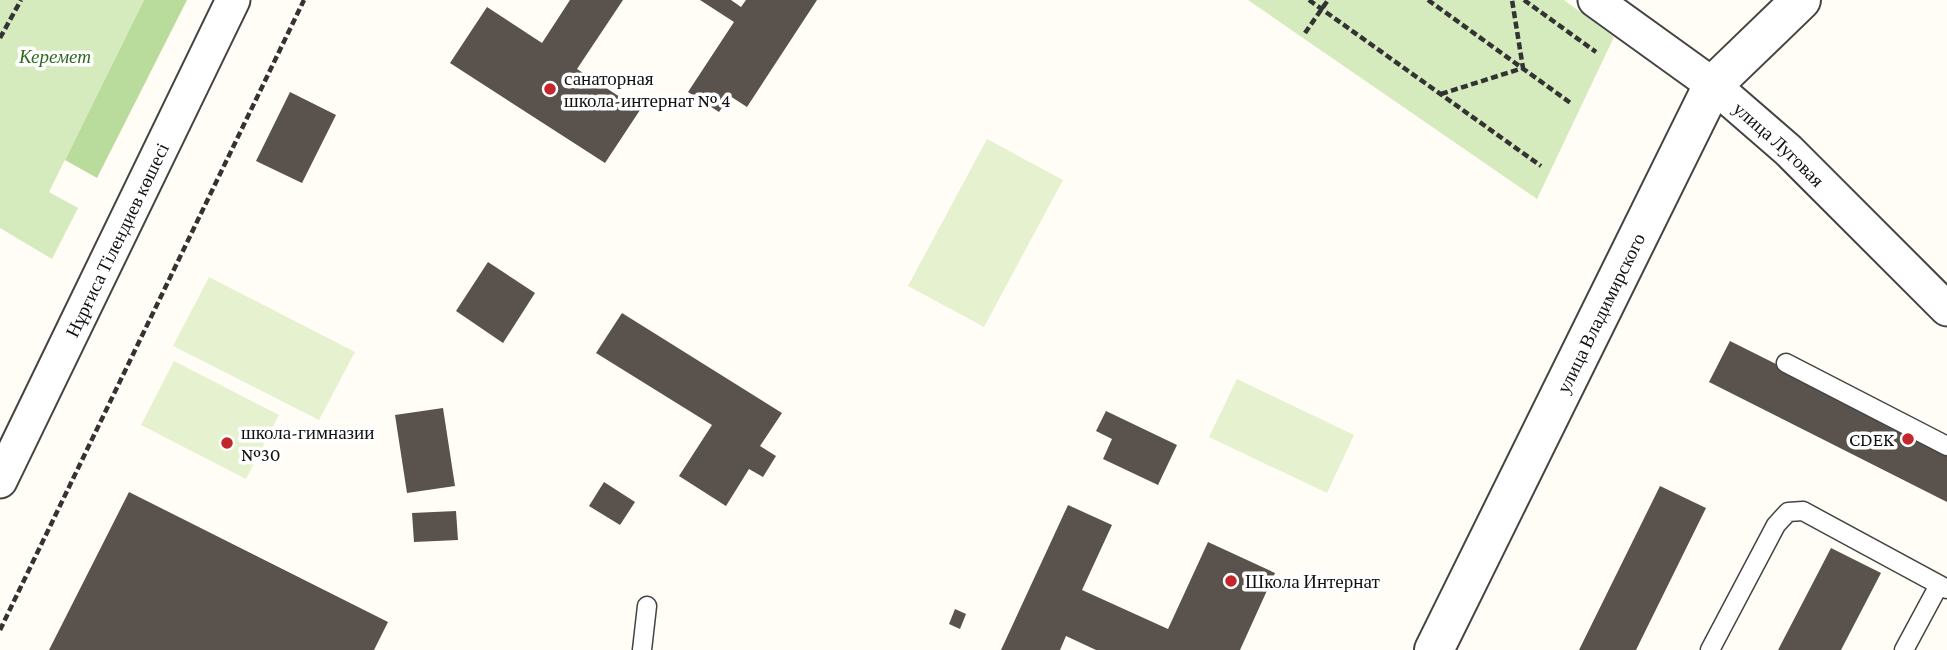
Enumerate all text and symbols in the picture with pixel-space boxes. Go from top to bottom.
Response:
park label: Керемет [18,46,91,67]
place label: санаторная школа-интернат № 4 [564,68,731,111]
marker: санаторная школа-интернат № 4 [542,81,558,97]
street label: улица Луговая [1729,98,1828,191]
street label: Нұрғиса Тілендиев көшесі [61,140,173,341]
street label: улица Владимирского [1553,230,1649,397]
place label: школа-гимназии №30 [241,422,374,465]
place label: CDEK [1849,429,1895,450]
marker: CDEK [1900,431,1916,447]
marker: школа-гимназии №30 [219,435,235,451]
place label: Школа Интернат [1245,571,1380,592]
marker: Школа Интернат [1223,573,1239,589]

